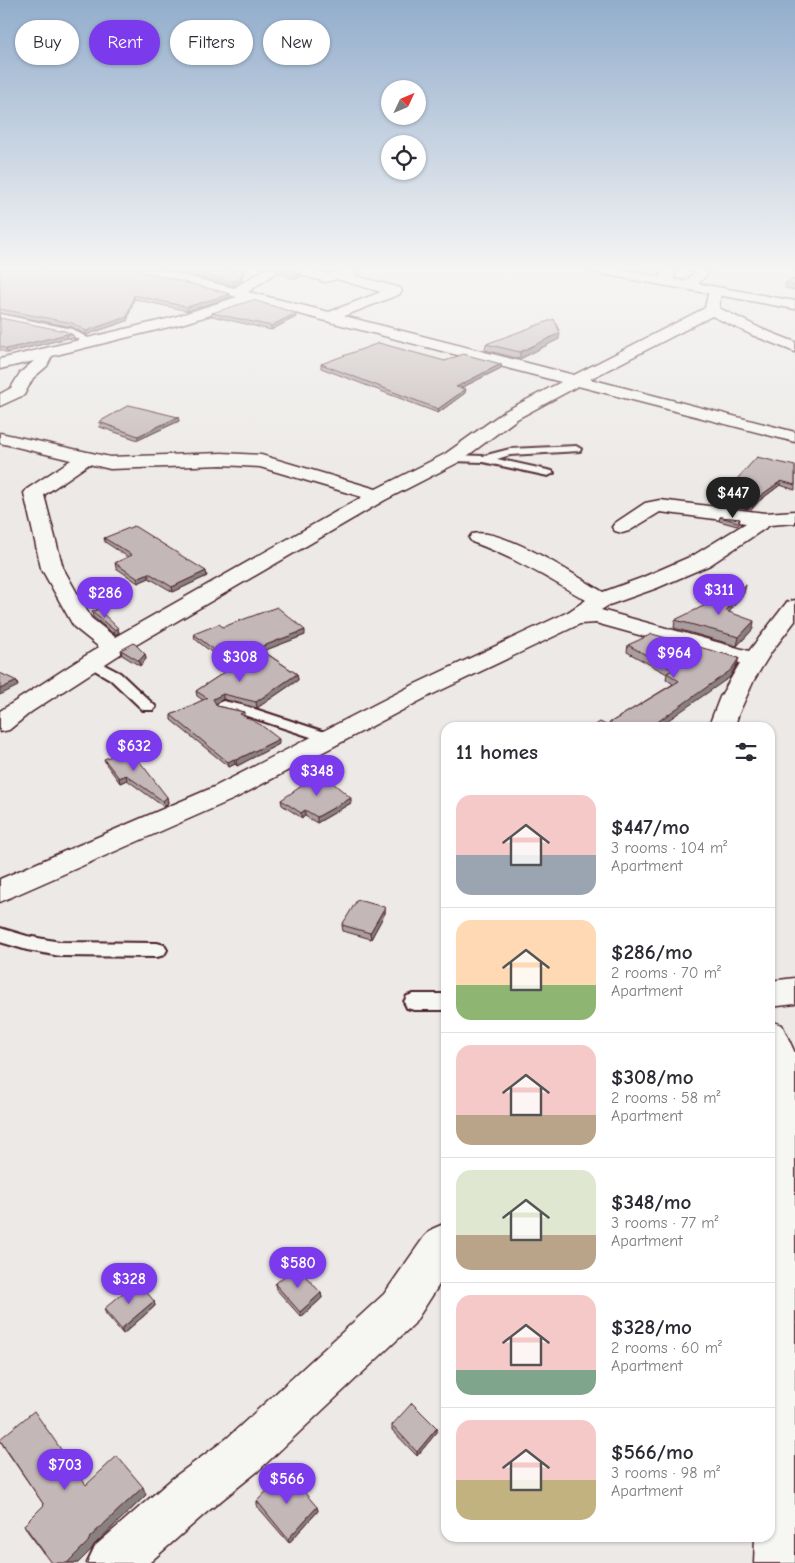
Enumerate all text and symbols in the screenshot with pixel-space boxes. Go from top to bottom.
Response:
chip: Buy [15,20,79,65]
chip: Rent [89,20,160,65]
chip: Filters [170,20,253,65]
chip: New [263,20,330,65]
north arrow [381,80,426,125]
map controls [381,80,426,180]
button: locate [381,135,426,180]
pin: $447 [703,476,763,519]
text: $447 [717,484,749,502]
pin: $311 [689,574,749,616]
pin: $286 [75,576,135,619]
text: $311 [704,581,734,599]
text: $286 [88,584,122,602]
pin: $964 [644,636,704,679]
pin: $308 [210,640,270,683]
text: $964 [657,644,691,662]
text: $308 [223,648,257,666]
pin: $632 [104,730,164,772]
text: $632 [117,737,151,755]
icon: filters [732,738,760,766]
text: 11 homes [456,740,538,764]
pin: $348 [287,754,347,797]
text: $348 [300,762,334,780]
icon: home [496,815,556,875]
text: $447/mo [611,815,690,839]
text: 3 rooms · 104 m² [611,839,727,857]
text: Apartment [611,857,683,875]
icon: home [496,940,556,1000]
text: $286/mo [611,940,693,964]
text: 2 rooms · 70 m² [611,964,721,982]
text: Apartment [611,982,683,1000]
icon: home [496,1065,556,1125]
text: $308/mo [611,1065,694,1089]
text: 2 rooms · 58 m² [611,1089,721,1107]
text: Apartment [611,1107,683,1125]
icon: home [496,1190,556,1250]
text: $348/mo [611,1190,691,1214]
text: 3 rooms · 77 m² [611,1214,719,1232]
text: Apartment [611,1232,683,1250]
pin: $580 [268,1246,328,1289]
text: $580 [280,1254,316,1272]
pin: $328 [99,1262,159,1305]
text: $328 [112,1270,146,1288]
icon: home [496,1315,556,1375]
text: $328/mo [611,1315,692,1339]
text: 2 rooms · 60 m² [611,1339,722,1357]
text: Apartment [611,1357,683,1375]
icon: home [496,1440,556,1500]
text: $566/mo [611,1440,694,1464]
pin: $703 [35,1448,95,1491]
text: $703 [48,1456,82,1474]
pin: $566 [257,1462,317,1505]
text: 3 rooms · 98 m² [611,1464,720,1482]
text: $566 [270,1470,304,1488]
text: Apartment [611,1482,683,1500]

